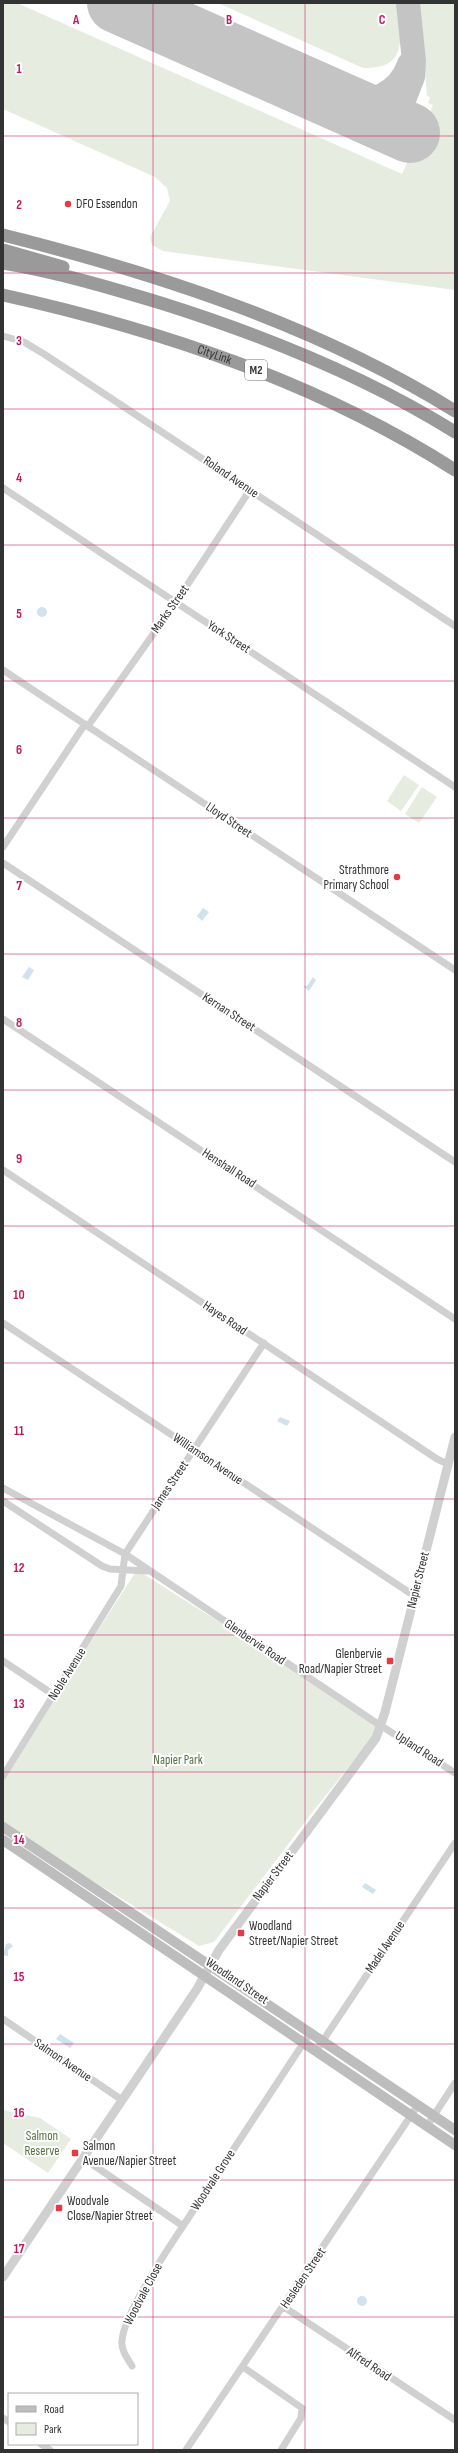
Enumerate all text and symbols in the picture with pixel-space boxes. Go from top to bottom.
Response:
text: A [72,12,80,28]
text: B [226,12,232,28]
text: C [379,12,386,28]
text: 1 [16,61,22,77]
place label: DFO Essendon [76,196,138,212]
text: 2 [16,197,22,213]
marker: DFO Essendon [63,199,73,209]
text: 3 [16,333,22,349]
street label: CityLink [195,341,234,368]
road number: M2 [245,360,267,380]
street label: Roland Avenue [200,453,262,501]
text: 4 [16,470,22,486]
street label: Marks Street [148,582,192,636]
text: 5 [16,606,22,622]
street label: York Street [204,617,254,657]
text: 6 [16,742,22,758]
street label: Lloyd Street [203,799,255,841]
place label: Strathmore Primary School [324,862,389,893]
marker: Strathmore Primary School [392,872,402,882]
text: 7 [16,878,22,894]
street label: Kernan Street [199,989,259,1035]
text: 8 [16,1015,22,1031]
street label: Henshall Road [199,1145,259,1191]
text: 9 [16,1151,22,1167]
text: 10 [13,1287,25,1303]
street label: Hayes Road [200,1297,250,1339]
text: 11 [14,1423,24,1439]
street label: Williamson Avenue [170,1430,246,1488]
street label: James Street [147,1458,192,1513]
street label: Napier Street [403,1550,433,1610]
text: 12 [14,1560,25,1576]
street label: Glenbervie Road [221,1616,289,1668]
street label: Noble Avenue [45,1645,89,1703]
place label: Glenbervie Road/Napier Street [299,1646,382,1677]
marker: Glenbervie Road/Napier Street [385,1656,395,1666]
text: 13 [14,1696,25,1712]
street label: Upland Road [392,1728,446,1770]
park label: Napier Park [153,1752,203,1768]
text: 14 [13,1832,25,1848]
street label: Napier Street [249,1848,297,1904]
place label: Woodland Street/Napier Street [249,1918,338,1949]
street label: Madel Avenue [362,1918,408,1976]
marker: Woodland Street/Napier Street [236,1928,246,1938]
street label: Woodland Street [203,1954,271,2008]
text: 15 [14,1969,25,1985]
street label: Salmon Avenue [31,2035,95,2085]
text: 16 [13,2105,25,2121]
park label: Salmon Reserve [25,2128,59,2159]
place label: Salmon Avenue/Napier Street [82,2138,176,2169]
street label: Woodvale Grove [187,2146,239,2214]
marker: Salmon Avenue/Napier Street [70,2148,80,2158]
place label: Woodvale Close/Napier Street [67,2193,153,2224]
marker: Woodvale Close/Napier Street [54,2203,64,2213]
text: 17 [14,2241,25,2257]
street label: Hesleden Street [277,2245,329,2311]
street label: Woodvale Close [120,2260,166,2328]
street label: Alfred Road [343,2343,394,2385]
legend [8,2393,138,2445]
text: Road [44,2402,64,2417]
text: Park [44,2422,62,2437]

